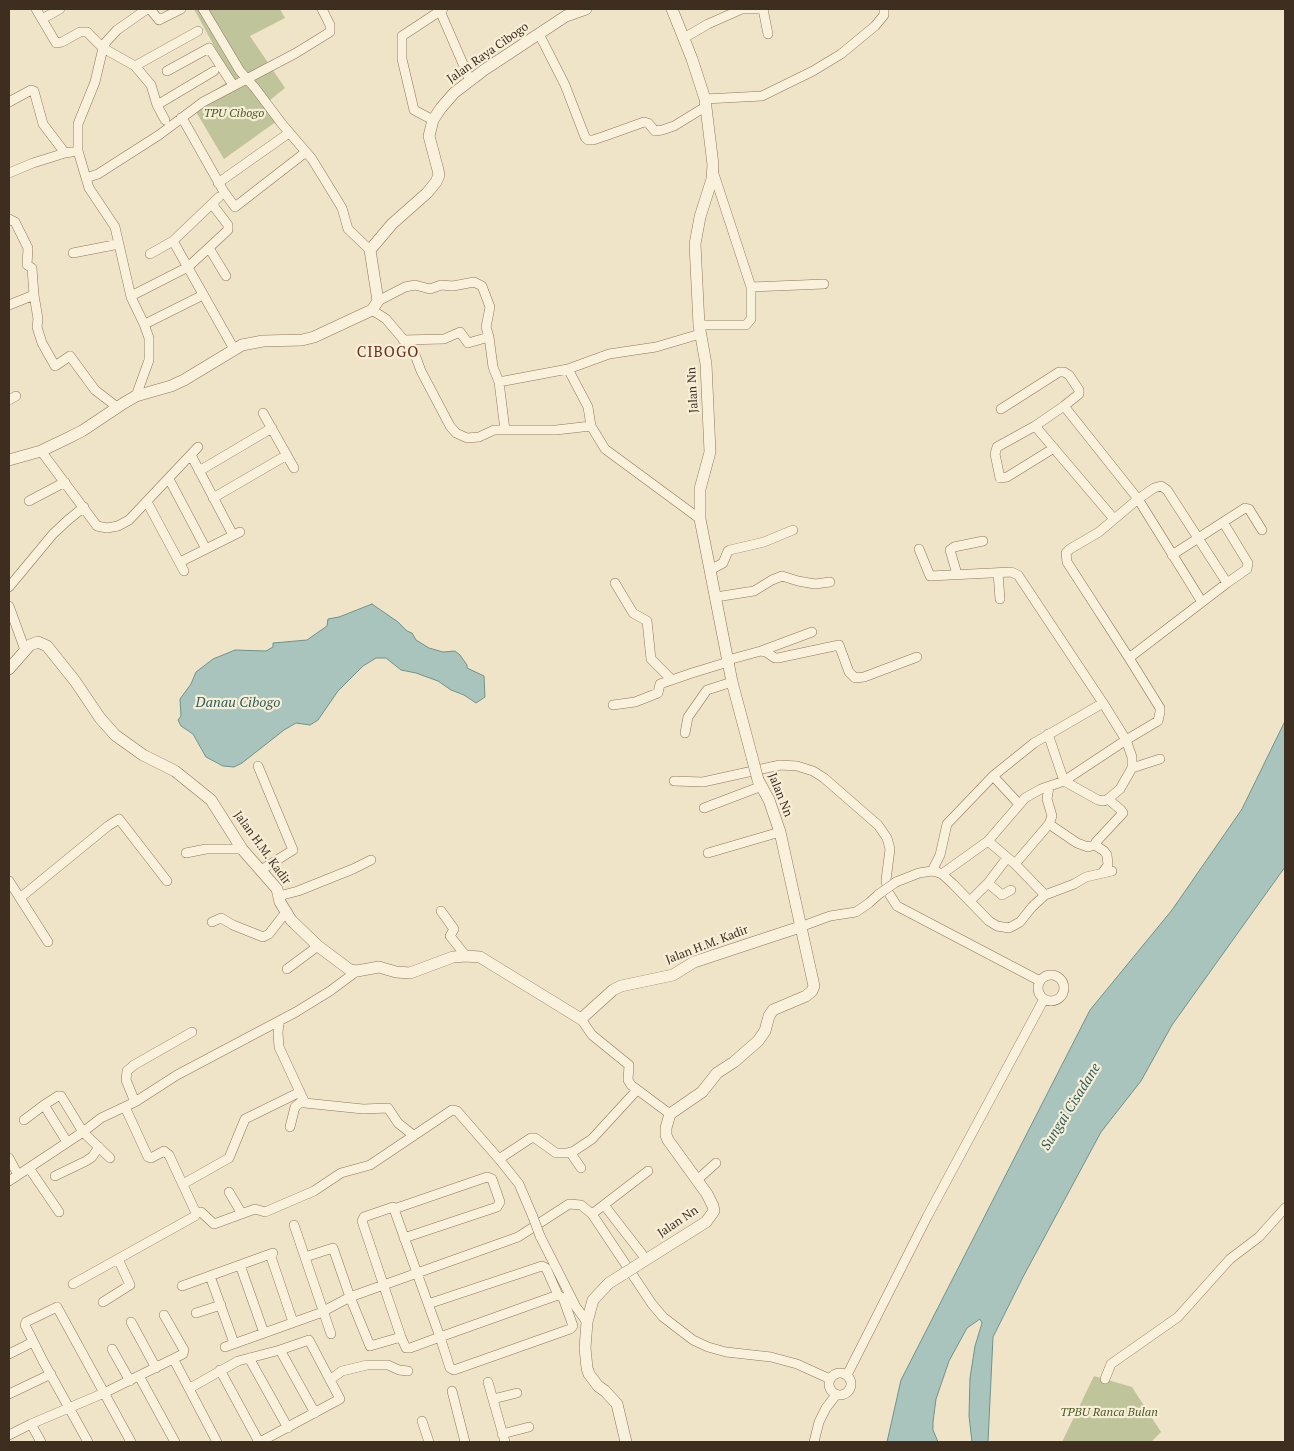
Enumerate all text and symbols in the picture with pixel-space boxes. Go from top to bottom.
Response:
street label: Jalan Raya Cibogo [445,20,531,86]
park label: TPU Cibogo [204,107,264,121]
district label: CIBOGO [356,344,420,362]
street label: Jalan Nn [685,367,701,413]
water label: Danau Cibogo [196,695,280,711]
street label: Jalan Nn [765,771,795,819]
street label: Jalan H.M. Kadir [231,808,293,888]
street label: Jalan H.M. Kadir [664,923,750,967]
water label: Sungai Cisadane [1038,1060,1104,1154]
street label: Jalan Nn [655,1203,701,1241]
park label: TPBU Ranca Bulan [1060,1406,1158,1420]

